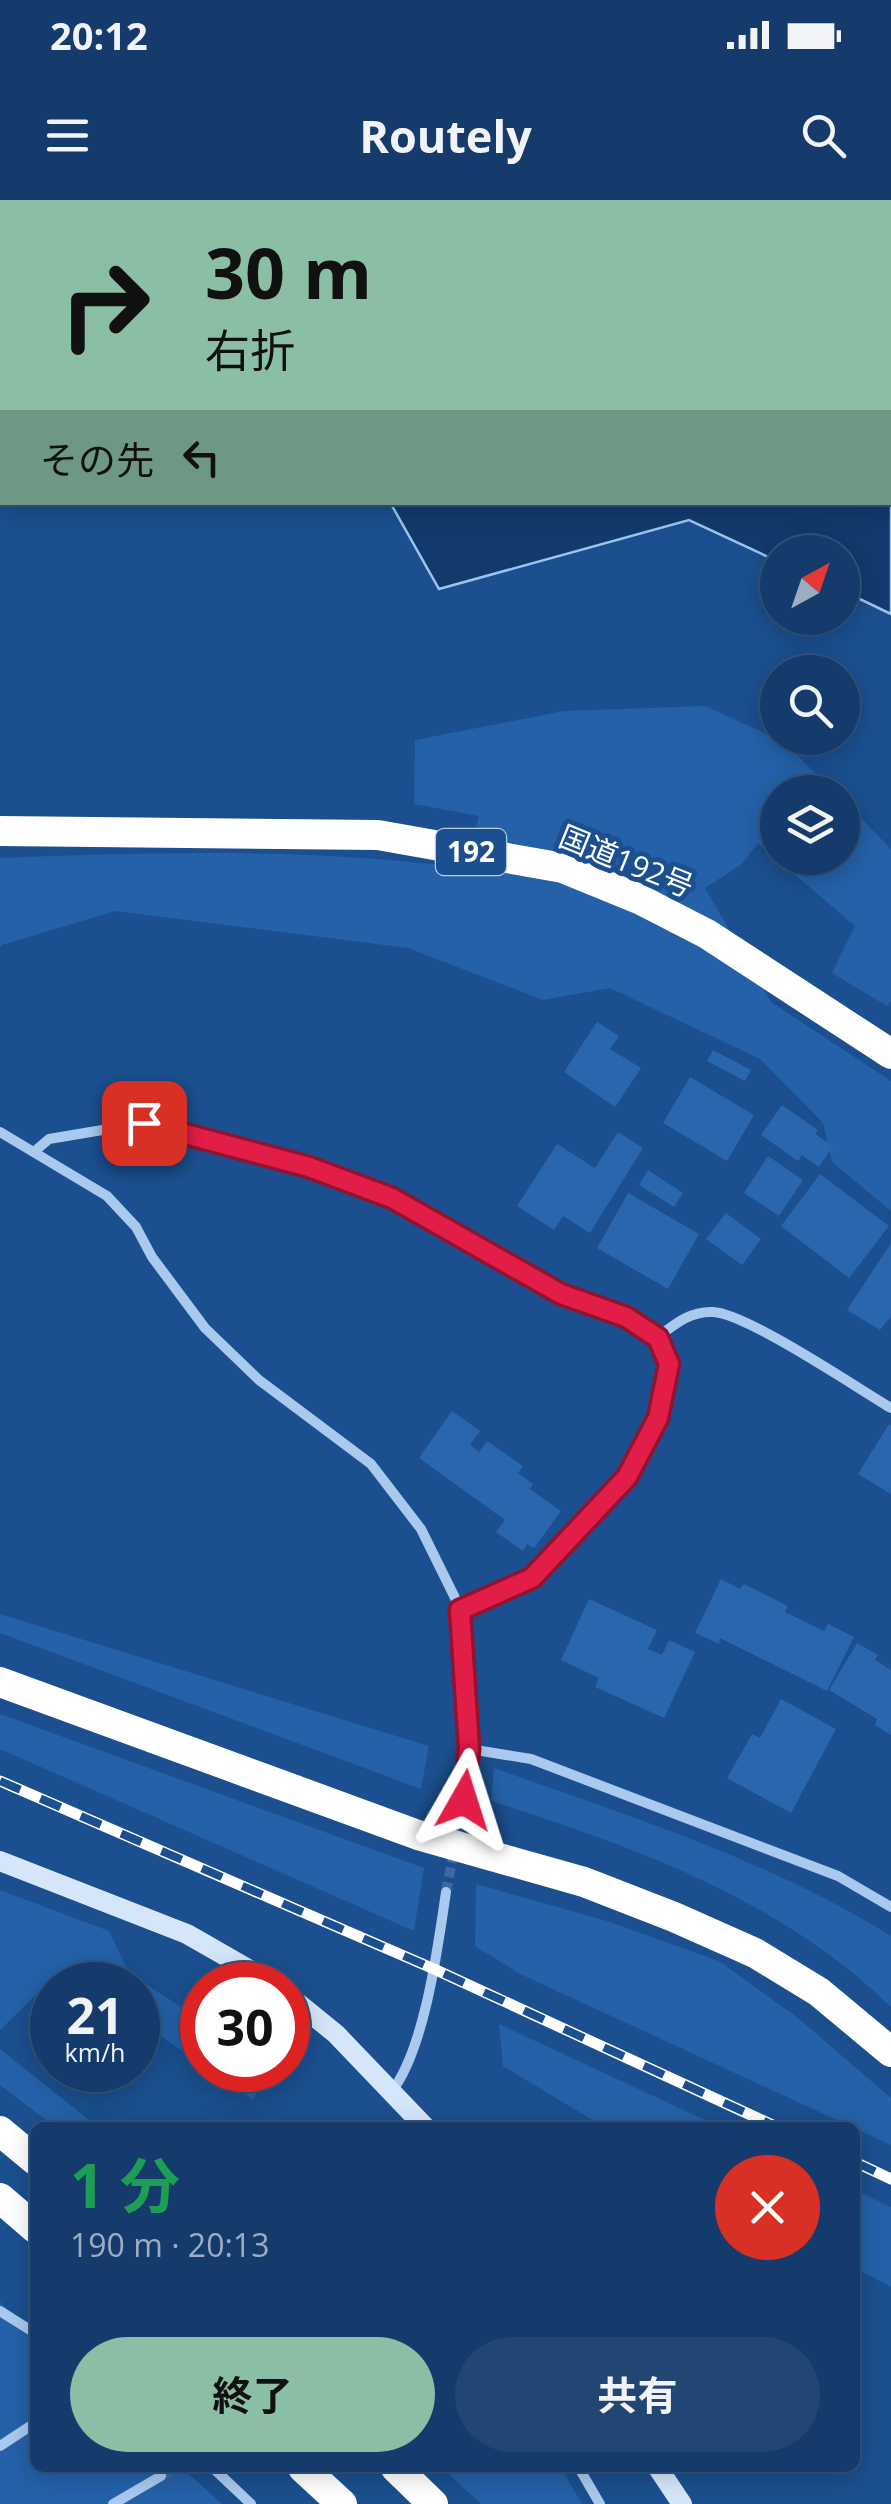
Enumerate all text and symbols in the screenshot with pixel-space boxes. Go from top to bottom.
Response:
text: 20:12 [50,9,148,61]
text: Routely [359,105,532,166]
icon: menu [40,108,95,163]
icon: search [796,108,851,163]
text: 30 m [205,224,372,320]
icon: right [40,240,170,370]
text: 右折 [205,319,295,380]
icon: left [174,430,229,485]
text: その先 [40,433,154,485]
north arrow [760,535,860,635]
map controls [760,535,860,875]
button: search [760,655,860,755]
button: layers [760,775,860,875]
street label: 国道192号 [553,815,700,906]
road number: 192 [436,829,506,875]
pin [102,1081,187,1166]
icon: arrive [117,1096,172,1151]
position arrow [412,1748,516,1852]
speed limit sign: 30 [180,1962,310,2092]
text: 21 [66,1981,124,2049]
text: km/h [65,2035,125,2069]
text: 1 分 [70,2144,180,2226]
button: close [715,2155,820,2260]
text: 190 m · 20:13 [70,2223,269,2266]
button: 終了 [70,2337,435,2452]
button: 共有 [455,2337,820,2452]

